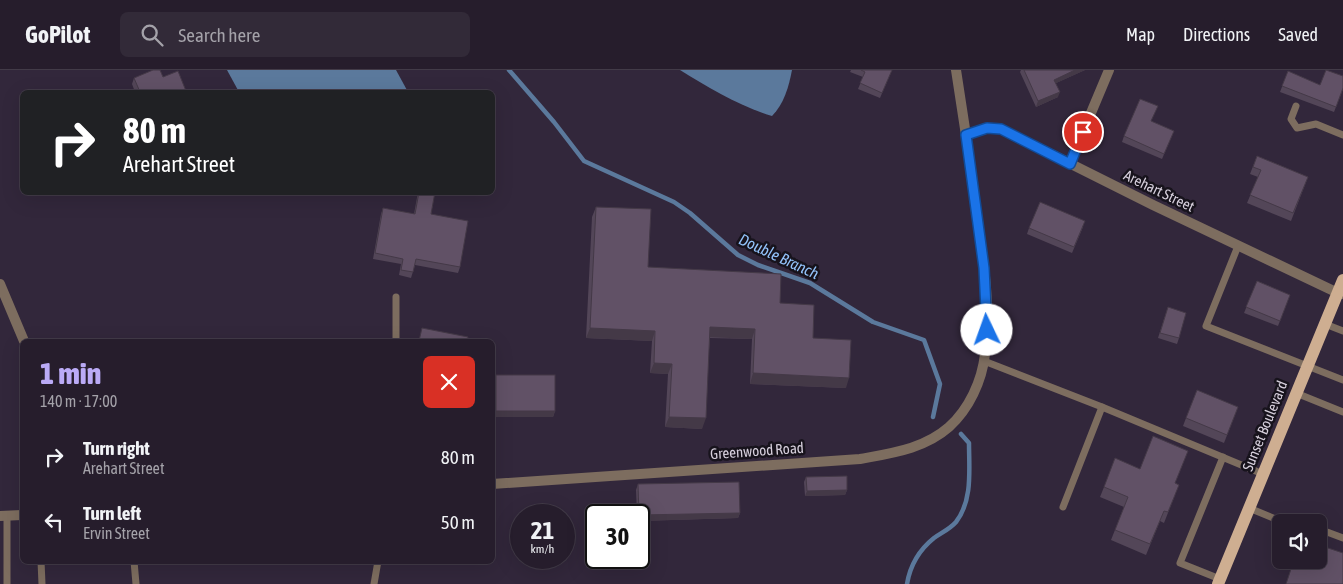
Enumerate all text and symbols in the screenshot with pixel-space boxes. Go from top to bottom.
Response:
search box [120,12,470,57]
text: GoPilot [25,21,90,48]
icon: search [138,21,166,49]
text: Search here [178,24,260,46]
text: Map [1126,24,1155,45]
text: Directions [1183,24,1250,45]
text: Saved [1278,24,1318,45]
icon: right [40,110,105,175]
text: 80 m [123,110,186,150]
pin [1062,111,1104,153]
icon: arrive [1069,118,1097,146]
text: Arehart Street [123,151,235,177]
street label: Arehart Street [1121,166,1197,215]
water label: Double Branch [736,230,822,282]
position arrow [960,303,1012,355]
text: 1 min [40,356,101,390]
button: close [423,356,475,408]
street label: Sunset Boulevard [1239,378,1290,473]
text: 140 m · 17:00 [40,392,117,410]
text: Turn right [83,437,150,459]
street label: Greenwood Road [710,439,804,462]
icon: right [40,443,68,471]
text: 80 m [441,446,475,468]
text: Arehart Street [83,459,165,477]
text: Turn left [83,502,141,524]
speed limit sign: 30 [585,504,650,569]
icon: left [40,508,68,536]
text: 50 m [441,511,475,533]
map controls [1272,514,1327,569]
button: sound [1272,514,1327,569]
text: 21 [531,516,554,544]
text: Ervin Street [83,524,150,542]
text: km/h [531,542,554,556]

